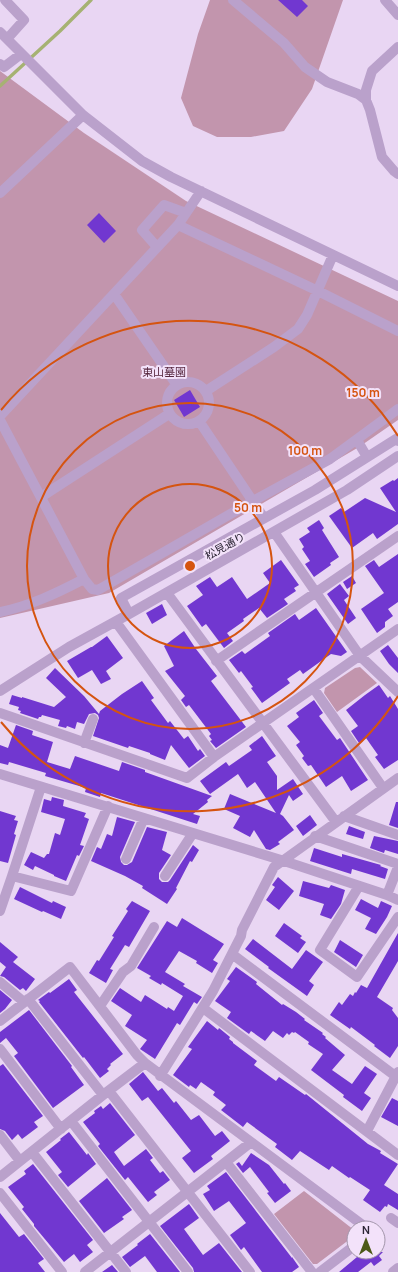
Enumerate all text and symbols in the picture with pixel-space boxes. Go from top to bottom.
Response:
park label: 東山墓園 [142,364,186,379]
text: 150 m [346,384,380,401]
text: 100 m [288,442,322,459]
text: 50 m [234,499,262,516]
street label: 松見通り [202,528,248,563]
centre of rings [183,559,197,573]
north arrow [346,1220,386,1260]
text: N [362,1222,370,1237]

